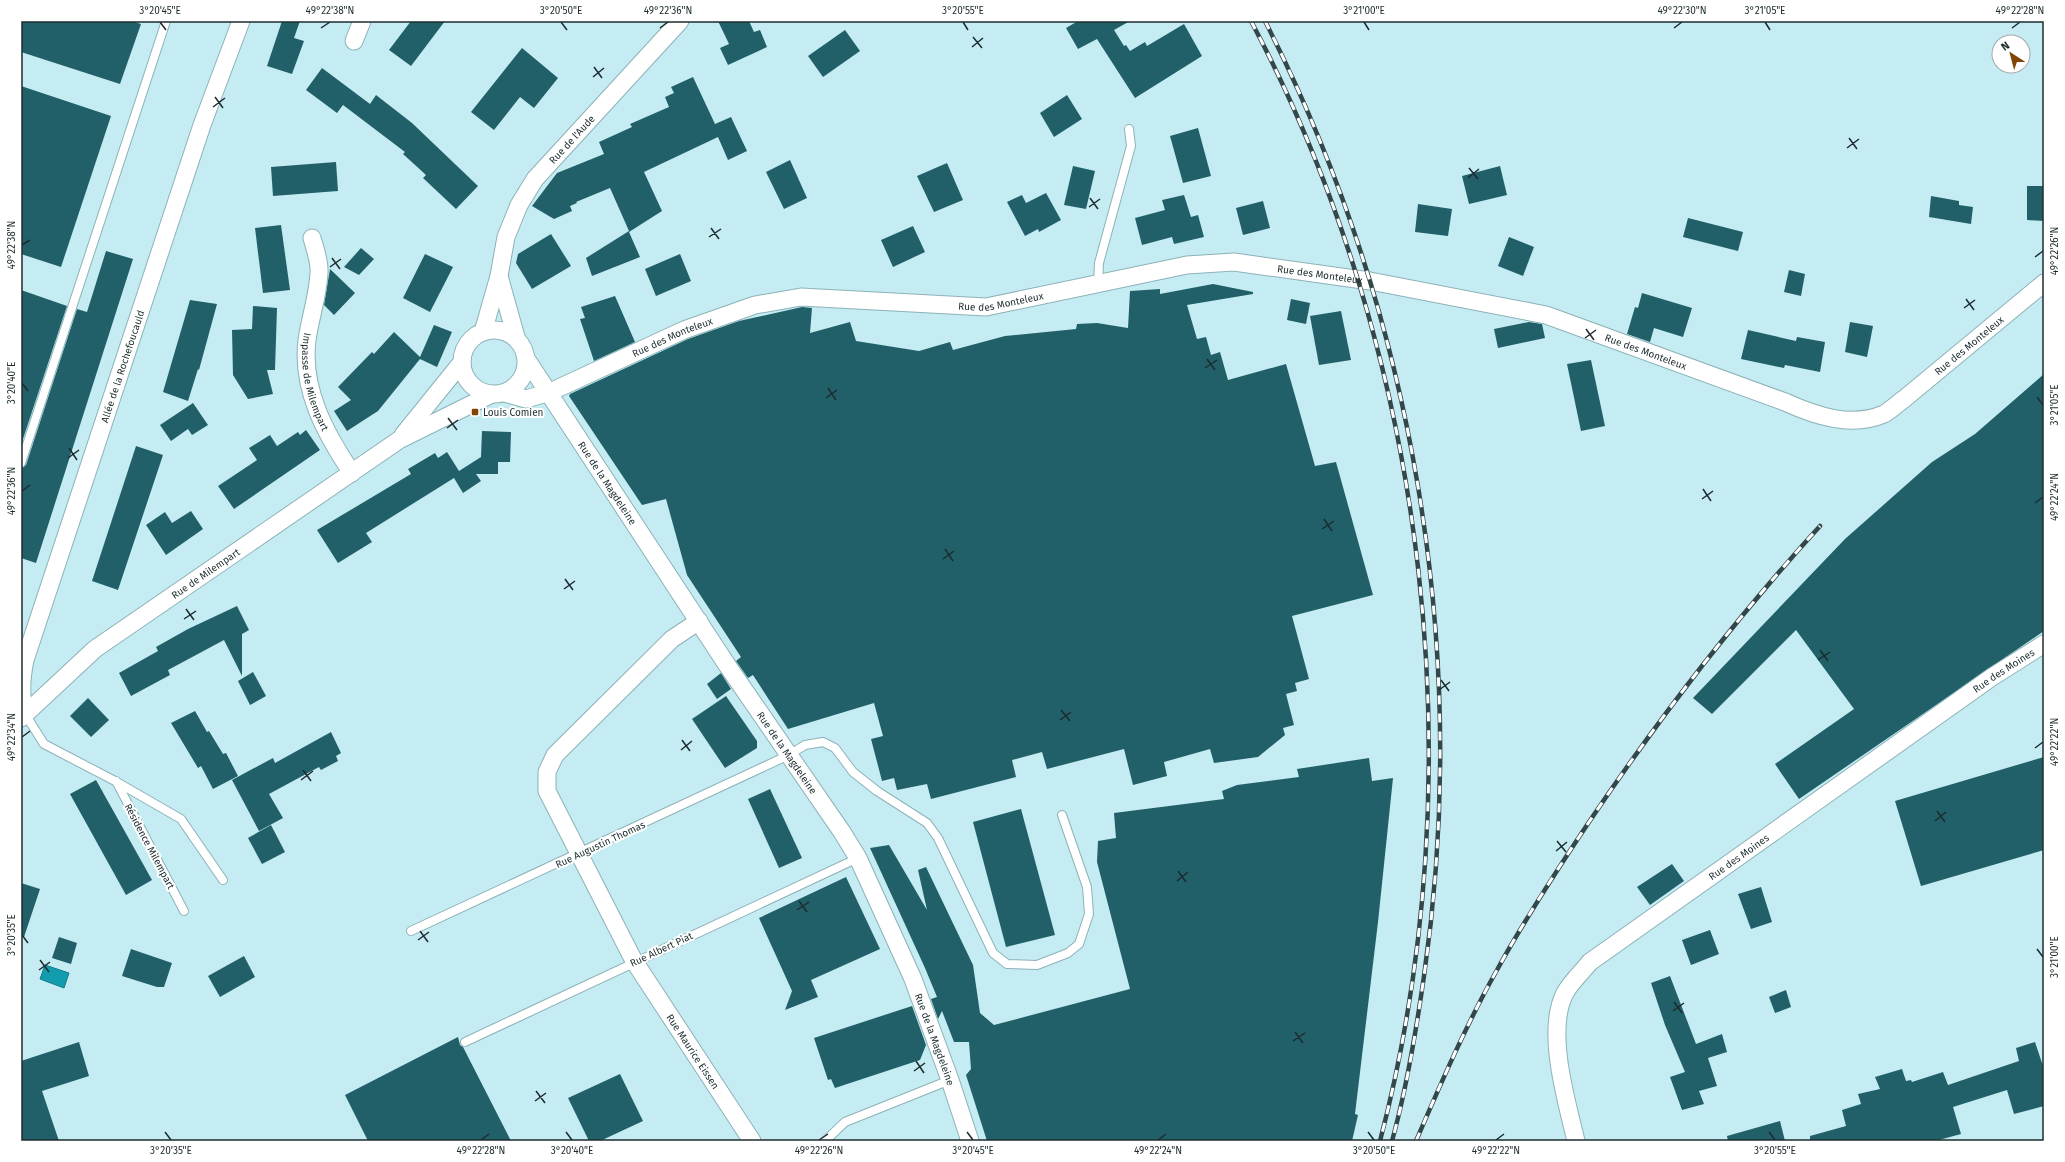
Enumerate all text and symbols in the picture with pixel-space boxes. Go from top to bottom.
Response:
text: 3°20'45"E [139,5,181,17]
text: 49°22'38"N [306,5,354,17]
text: 3°20'50"E [540,5,582,17]
text: 49°22'36"N [644,5,692,17]
text: 3°20'55"E [942,5,984,17]
text: 3°21'00"E [1343,5,1385,17]
text: 49°22'30"N [1658,5,1706,17]
text: 3°21'05"E [1745,5,1785,17]
text: 49°22'28"N [1996,5,2044,17]
north arrow [1991,34,2031,74]
text: N [1999,39,2012,54]
street label: Rue de l'Aude [547,113,598,167]
text: 49°22'38"N [6,221,18,269]
text: 49°22'26"N [2049,227,2061,275]
street label: Rue des Monteleux [1276,263,1364,287]
street label: Rue des Monteleux [958,290,1045,314]
street label: Allée de la Rochefoucauld [99,309,147,424]
street label: Rue des Monteleux [1932,314,2007,378]
street label: Rue des Monteleux [631,315,714,360]
street label: Impasse de Milempart [299,332,331,433]
street label: Rue des Monteleux [1603,332,1688,373]
text: 3°20'40"E [6,362,18,404]
text: 3°21'05"E [2049,385,2061,425]
marker: Louis Comien [470,407,480,417]
place label: Louis Comien [483,407,543,419]
street label: Rue de la Magdeleine [575,440,638,527]
text: 49°22'36"N [6,467,18,515]
text: 49°22'24"N [2049,473,2061,521]
street label: Rue de Milempart [169,546,243,602]
street label: Rue des Moines [1971,646,2037,696]
street label: Rue de la Magdeleine [754,710,819,797]
text: 49°22'34"N [6,713,18,761]
text: 49°22'22"N [2049,718,2061,766]
street label: Résidence Milempart [122,802,177,892]
street label: Rue Augustin Thomas [554,819,647,871]
street label: Rue des Moines [1707,832,1772,883]
text: 3°20'35"E [6,914,18,956]
street label: Rue Albert Piat [628,930,695,970]
text: 3°21'00"E [2049,936,2061,978]
street label: Rue de la Magdeleine [912,992,956,1087]
street label: Rue Maurice Eissen [663,1012,721,1092]
text: 3°20'35"E [150,1145,192,1157]
text: 49°22'28"N [457,1145,505,1157]
text: 3°20'40"E [551,1145,593,1157]
text: 49°22'26"N [795,1145,843,1157]
text: 3°20'45"E [952,1145,994,1157]
text: 49°22'24"N [1134,1145,1182,1157]
text: 3°20'50"E [1353,1145,1395,1157]
text: 49°22'22"N [1472,1145,1520,1157]
text: 3°20'55"E [1754,1145,1796,1157]

